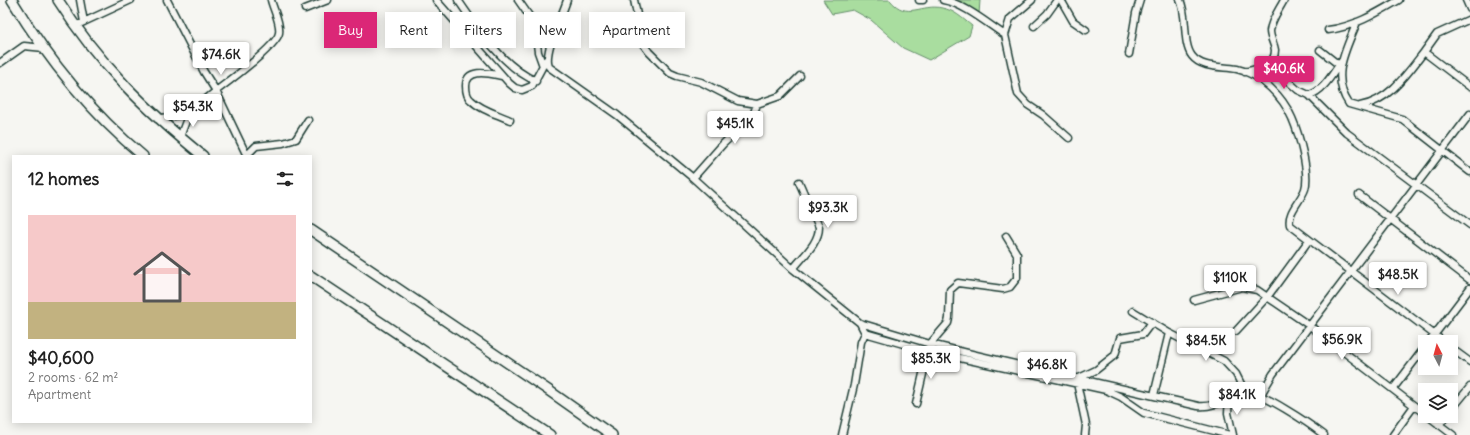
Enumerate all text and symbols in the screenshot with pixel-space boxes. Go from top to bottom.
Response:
chip: Buy [324,12,377,48]
chip: Rent [385,12,442,48]
chip: Filters [450,12,516,48]
chip: New [524,12,581,48]
chip: Apartment [589,12,685,48]
pin: $74.6K [188,42,254,76]
text: $74.6K [201,46,241,63]
pin: $40.6K [1251,56,1317,90]
text: $40.6K [1263,60,1305,77]
pin: $54.3K [160,94,226,128]
text: $54.3K [173,98,213,115]
pin: $45.1K [702,111,768,145]
text: $45.1K [716,115,754,132]
text: 12 homes [28,168,99,190]
icon: filters [274,168,296,190]
pin: $93.3K [795,195,861,229]
text: $93.3K [808,199,848,216]
icon: home [126,241,198,313]
pin: $48.5K [1365,262,1431,296]
pin: $110K [1202,265,1258,299]
text: $48.5K [1378,266,1418,283]
text: $110K [1213,269,1247,286]
pin: $56.9K [1309,327,1375,361]
pin: $84.5K [1173,328,1239,362]
text: $56.9K [1322,331,1362,348]
text: $84.5K [1186,332,1226,349]
north arrow [1418,335,1458,375]
map controls [1418,335,1458,423]
pin: $85.3K [898,346,964,380]
text: $40,600 [28,347,94,369]
text: $85.3K [911,350,951,367]
pin: $46.8K [1014,352,1080,386]
text: $46.8K [1027,356,1067,373]
text: 2 rooms · 62 m² [28,369,118,386]
pin: $84.1K [1204,382,1270,416]
button: layers [1418,383,1458,423]
text: Apartment [28,386,91,403]
text: $84.1K [1218,386,1256,403]

